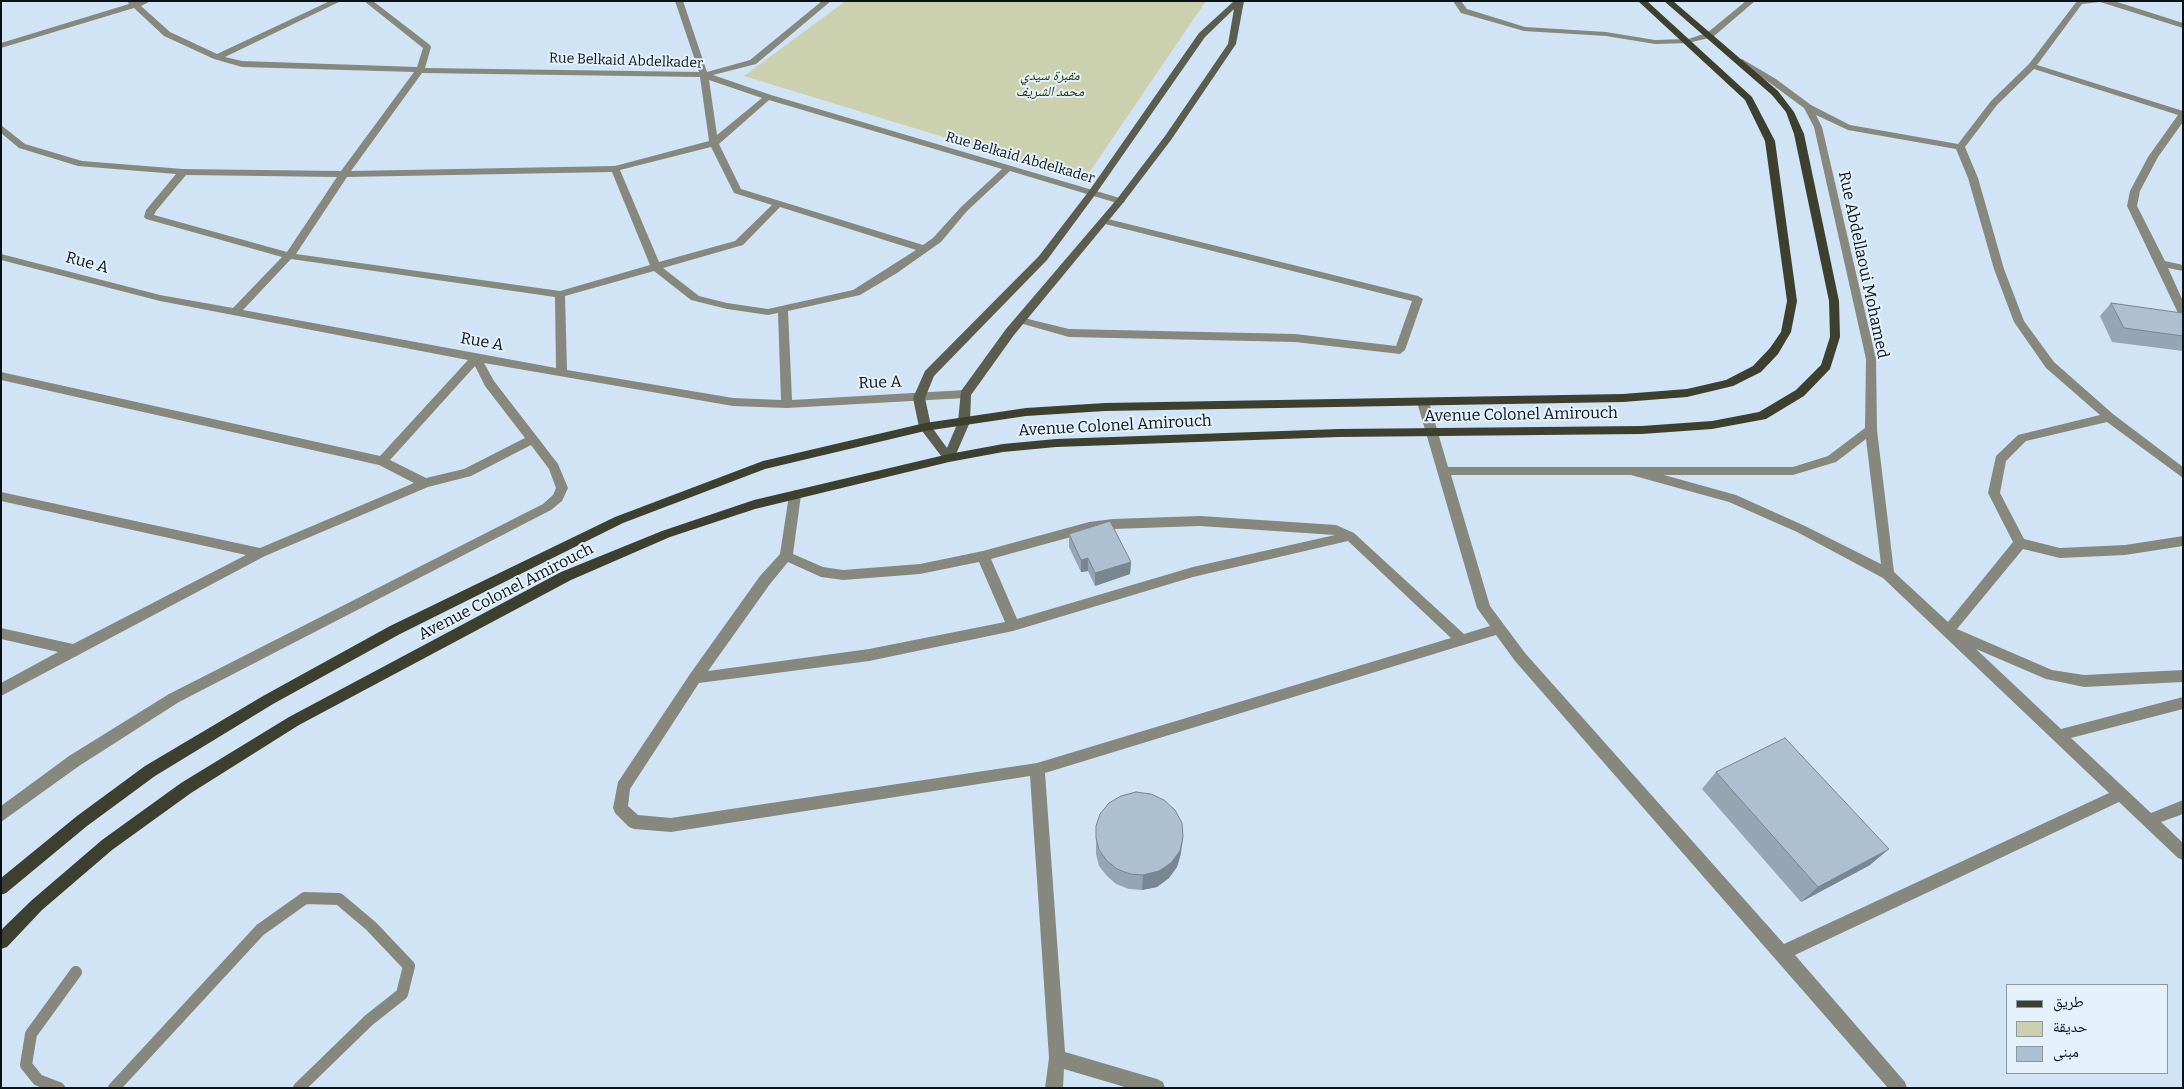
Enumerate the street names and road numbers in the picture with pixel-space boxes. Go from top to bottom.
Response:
street label: Rue Belkaid Abdelkader [549,50,703,72]
street label: Rue Belkaid Abdelkader [944,129,1096,187]
street label: Rue Abdellaoui Mohamed [1834,170,1892,360]
street label: Rue A [64,248,110,278]
street label: Rue A [459,329,505,355]
street label: Rue A [858,373,902,393]
street label: Avenue Colonel Amirouch [1424,404,1618,426]
street label: Avenue Colonel Amirouch [1018,411,1212,441]
street label: Avenue Colonel Amirouch [415,539,597,645]

